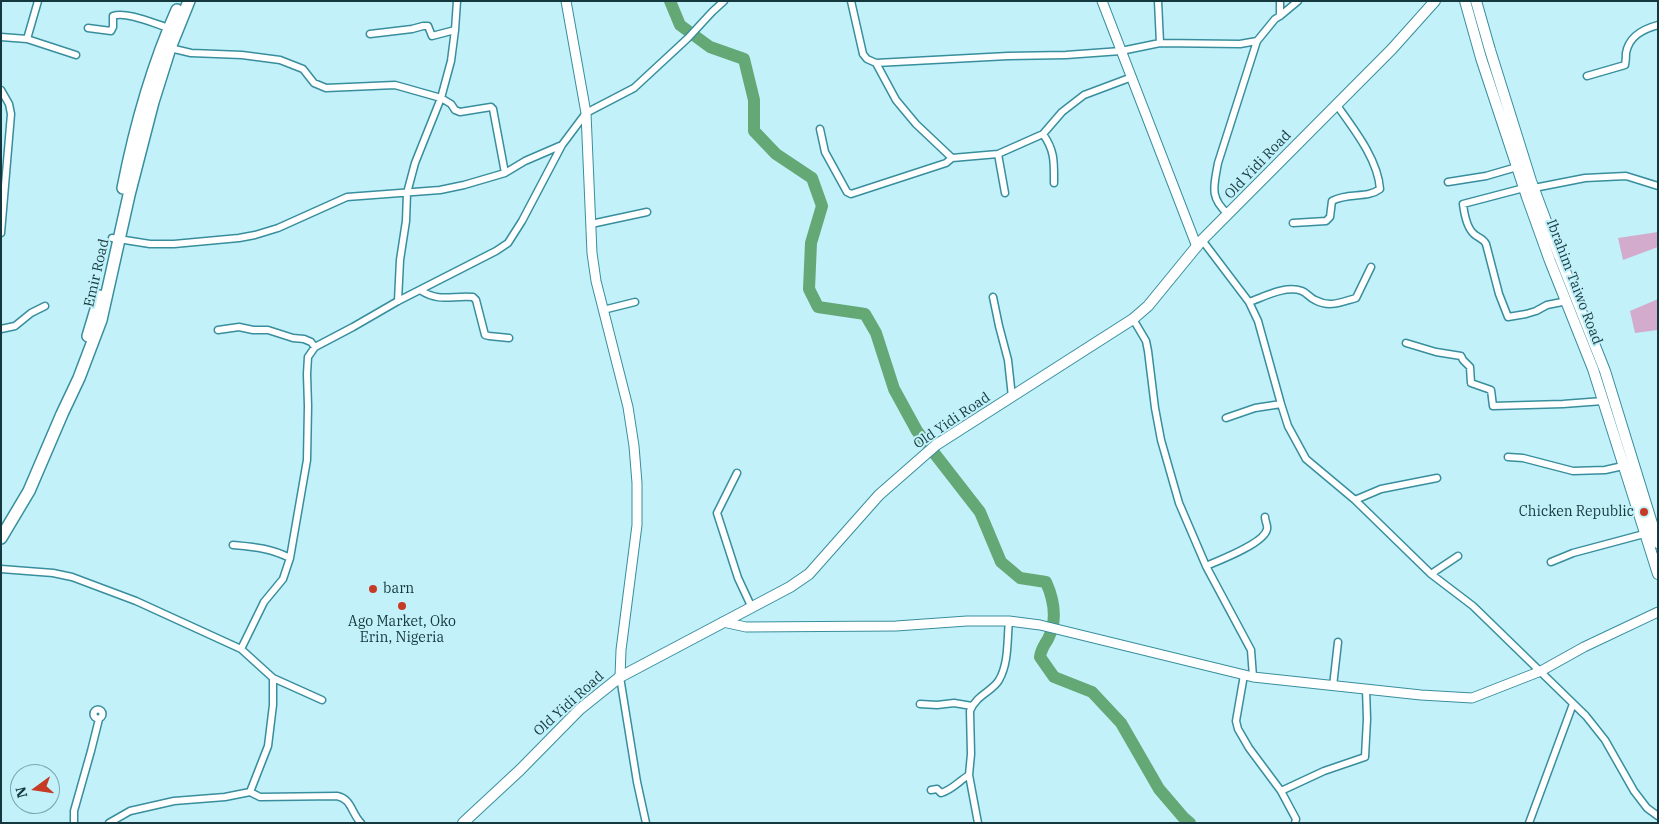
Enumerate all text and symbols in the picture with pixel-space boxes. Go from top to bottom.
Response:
street label: Old Yidi Road [1221,127,1295,203]
street label: Ibrahim Taiwo Road [1542,217,1606,347]
street label: Emir Road [81,237,113,309]
street label: Old Yidi Road [911,389,993,453]
place label: Chicken Republic [1519,504,1634,520]
marker: Chicken Republic [1638,506,1650,518]
place label: barn [383,581,414,597]
marker: barn [367,583,379,595]
marker: Ago Market, Oko Erin, Nigeria [396,600,408,612]
place label: Ago Market, Oko Erin, Nigeria [348,614,456,646]
street label: Old Yidi Road [530,668,608,740]
north arrow [10,764,60,814]
text: N [11,785,31,800]

